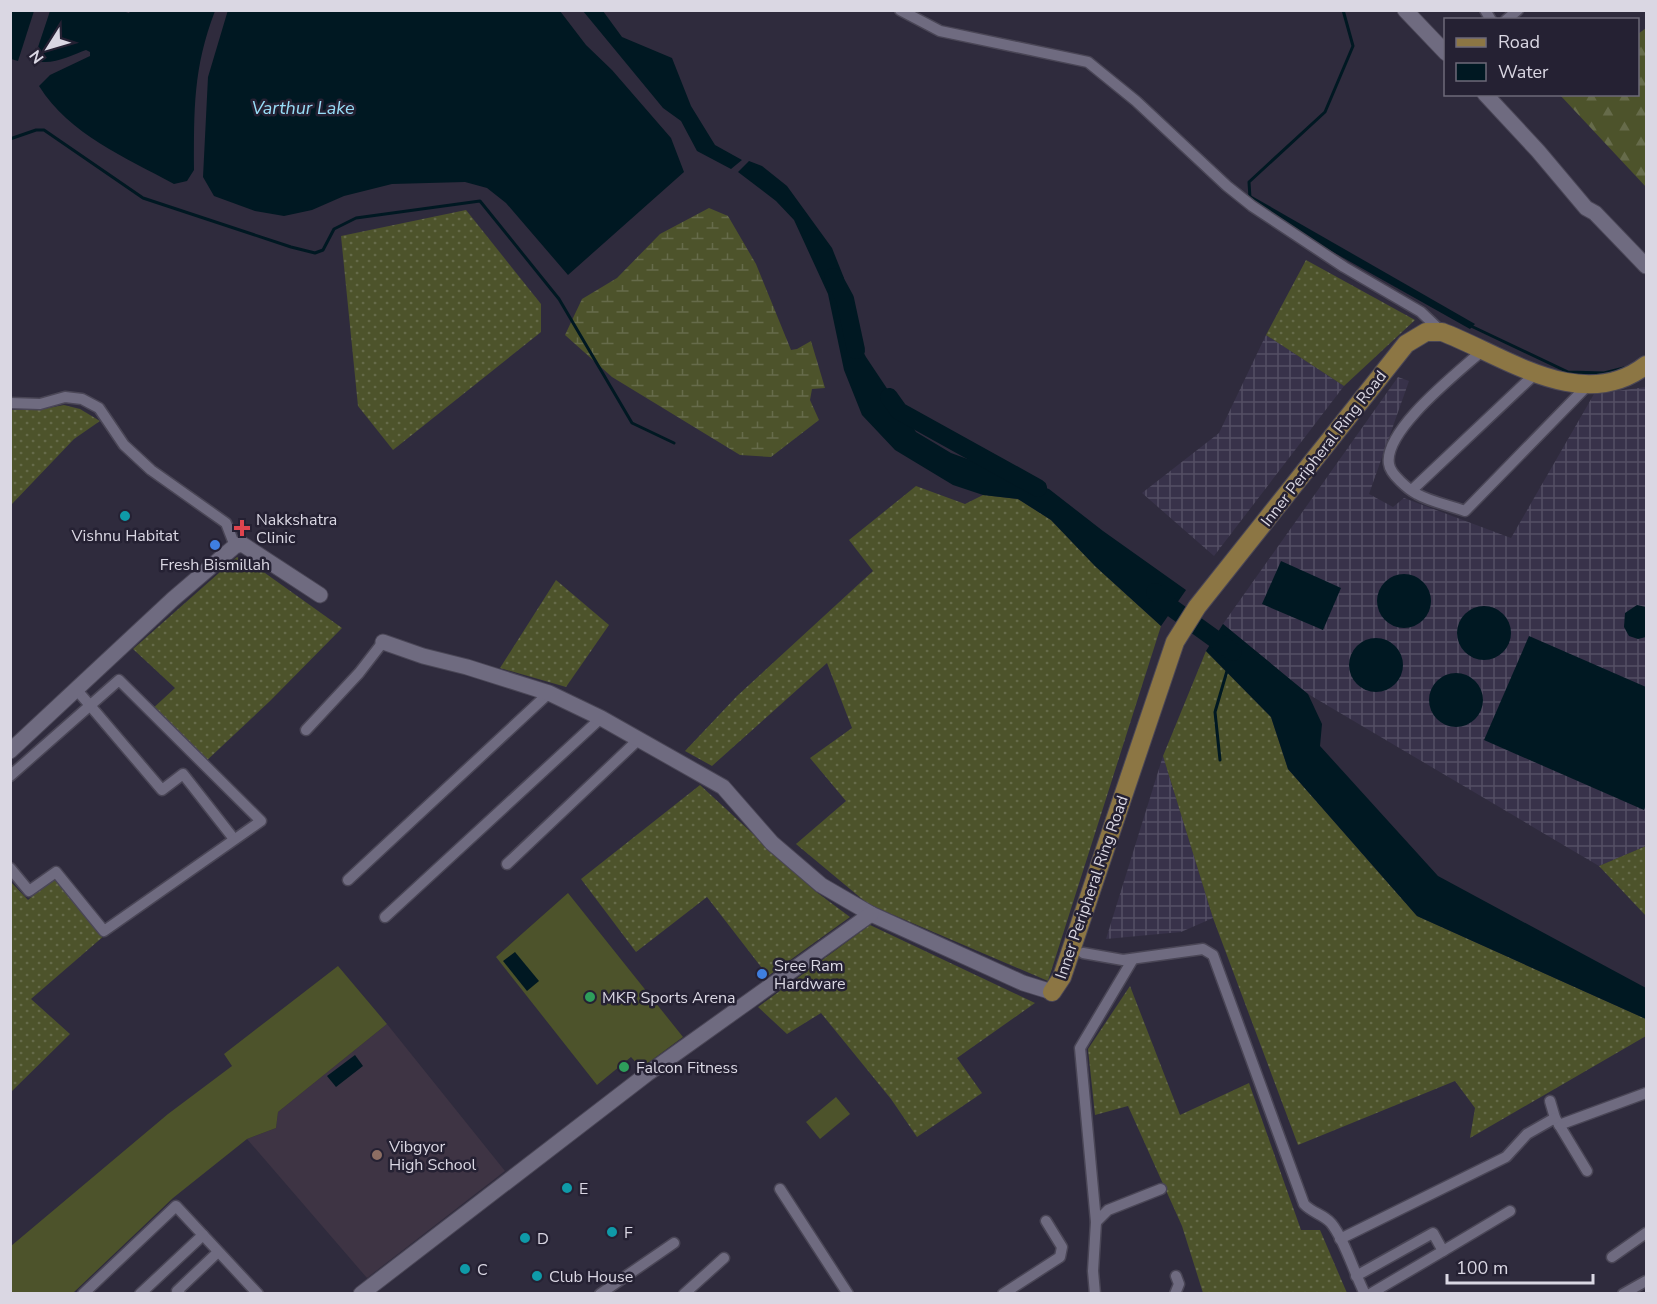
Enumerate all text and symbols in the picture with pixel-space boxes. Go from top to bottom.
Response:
north arrow [18,18,78,78]
legend [1444,18,1639,96]
text: Road [1498,30,1540,54]
text: N [24,45,49,68]
text: Water [1498,60,1549,84]
water label: Varthur Lake [251,96,355,120]
street label: Inner Peripheral Ring Road [1256,366,1392,531]
marker: Vishnu Habitat [118,509,132,523]
place label: Nakkshatra Clinic [256,509,337,549]
marker: Nakkshatra Clinic [233,519,251,537]
place label: Vishnu Habitat [70,525,179,547]
marker: Fresh Bismillah [208,538,222,552]
place label: Fresh Bismillah [160,554,270,576]
street label: Inner Peripheral Ring Road [1050,793,1134,982]
place label: Sree Ram Hardware [774,955,846,995]
marker: Sree Ram Hardware [755,967,769,981]
place label: MKR Sports Arena [602,987,736,1009]
marker: MKR Sports Arena [583,990,597,1004]
place label: Falcon Fitness [636,1057,738,1079]
marker: Falcon Fitness [617,1060,631,1074]
place label: Vibgyor High School [388,1136,477,1176]
marker: Vibgyor High School [370,1148,384,1162]
place label: E [579,1178,588,1200]
marker: E [560,1181,574,1195]
place label: F [624,1222,633,1244]
marker: F [605,1225,619,1239]
place label: D [537,1228,549,1250]
marker: D [518,1231,532,1245]
scale bar [1447,1247,1592,1285]
text: 100 m [1456,1256,1508,1280]
place label: C [477,1259,488,1281]
marker: C [458,1262,472,1276]
place label: Club House [549,1266,633,1288]
marker: Club House [530,1269,544,1283]

